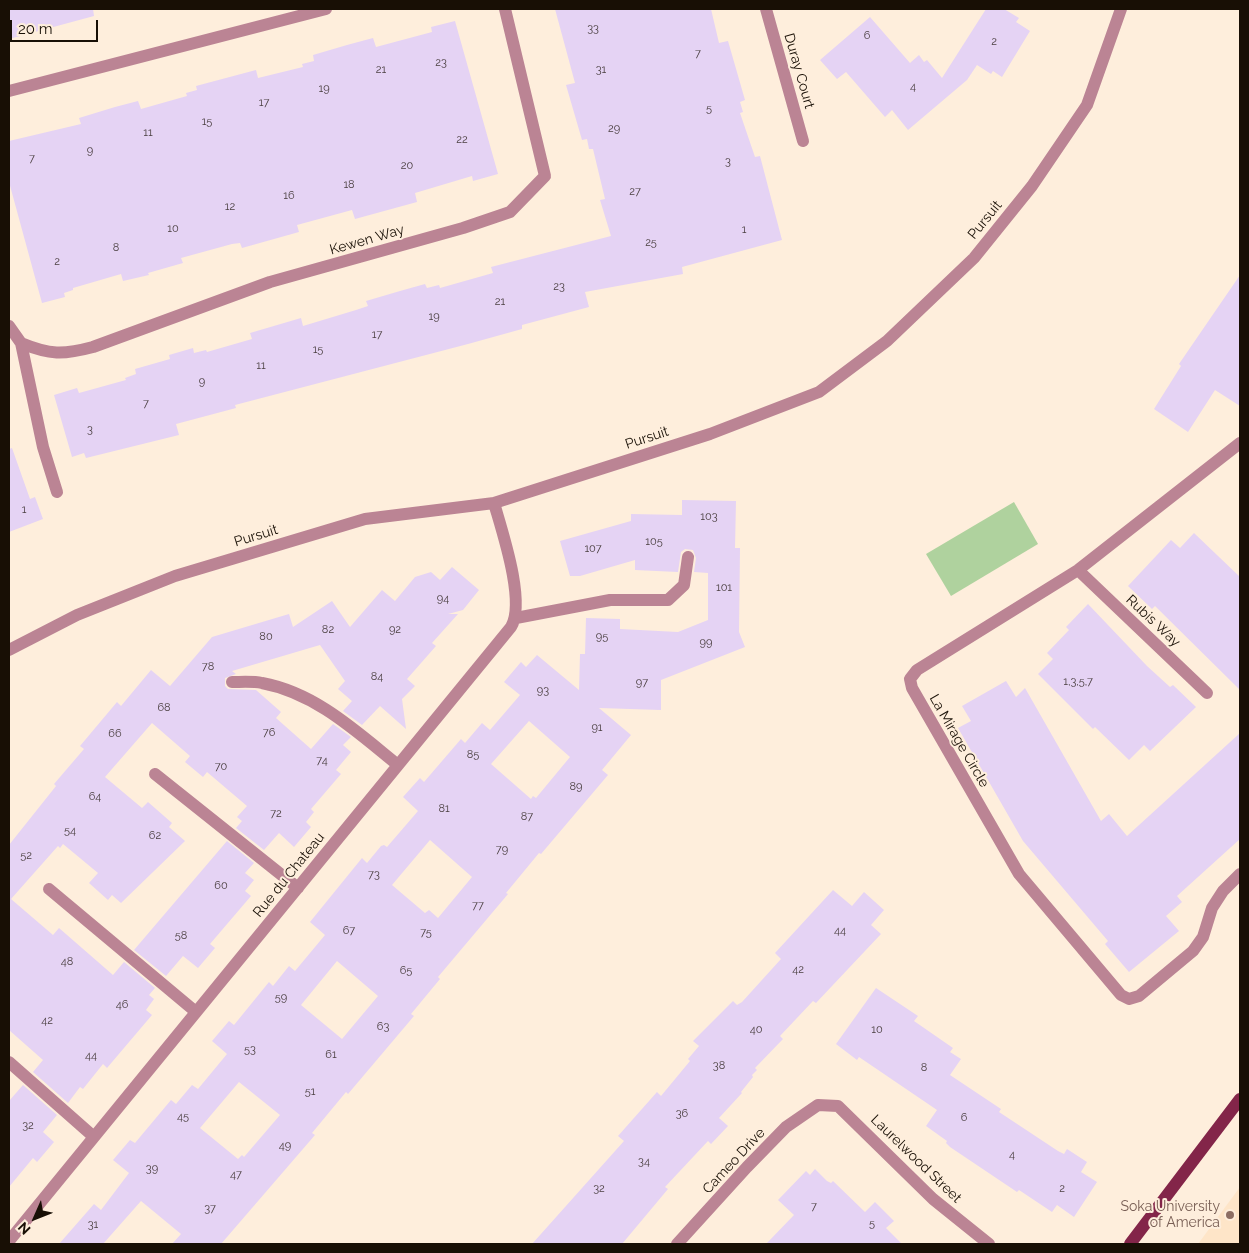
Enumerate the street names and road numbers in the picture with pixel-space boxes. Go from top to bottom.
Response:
street label: Duray Court [780,31,818,111]
street label: Pursuit [964,197,1006,243]
street label: Kewen Way [328,221,406,259]
street label: Pursuit [623,423,671,453]
street label: Pursuit [232,521,280,551]
street label: Rubis Way [1122,592,1184,650]
street label: La Mirage Circle [926,691,992,791]
street label: Rue du Chateau [250,829,328,921]
street label: Laurelwood Street [867,1111,965,1207]
street label: Cameo Drive [699,1125,769,1197]

